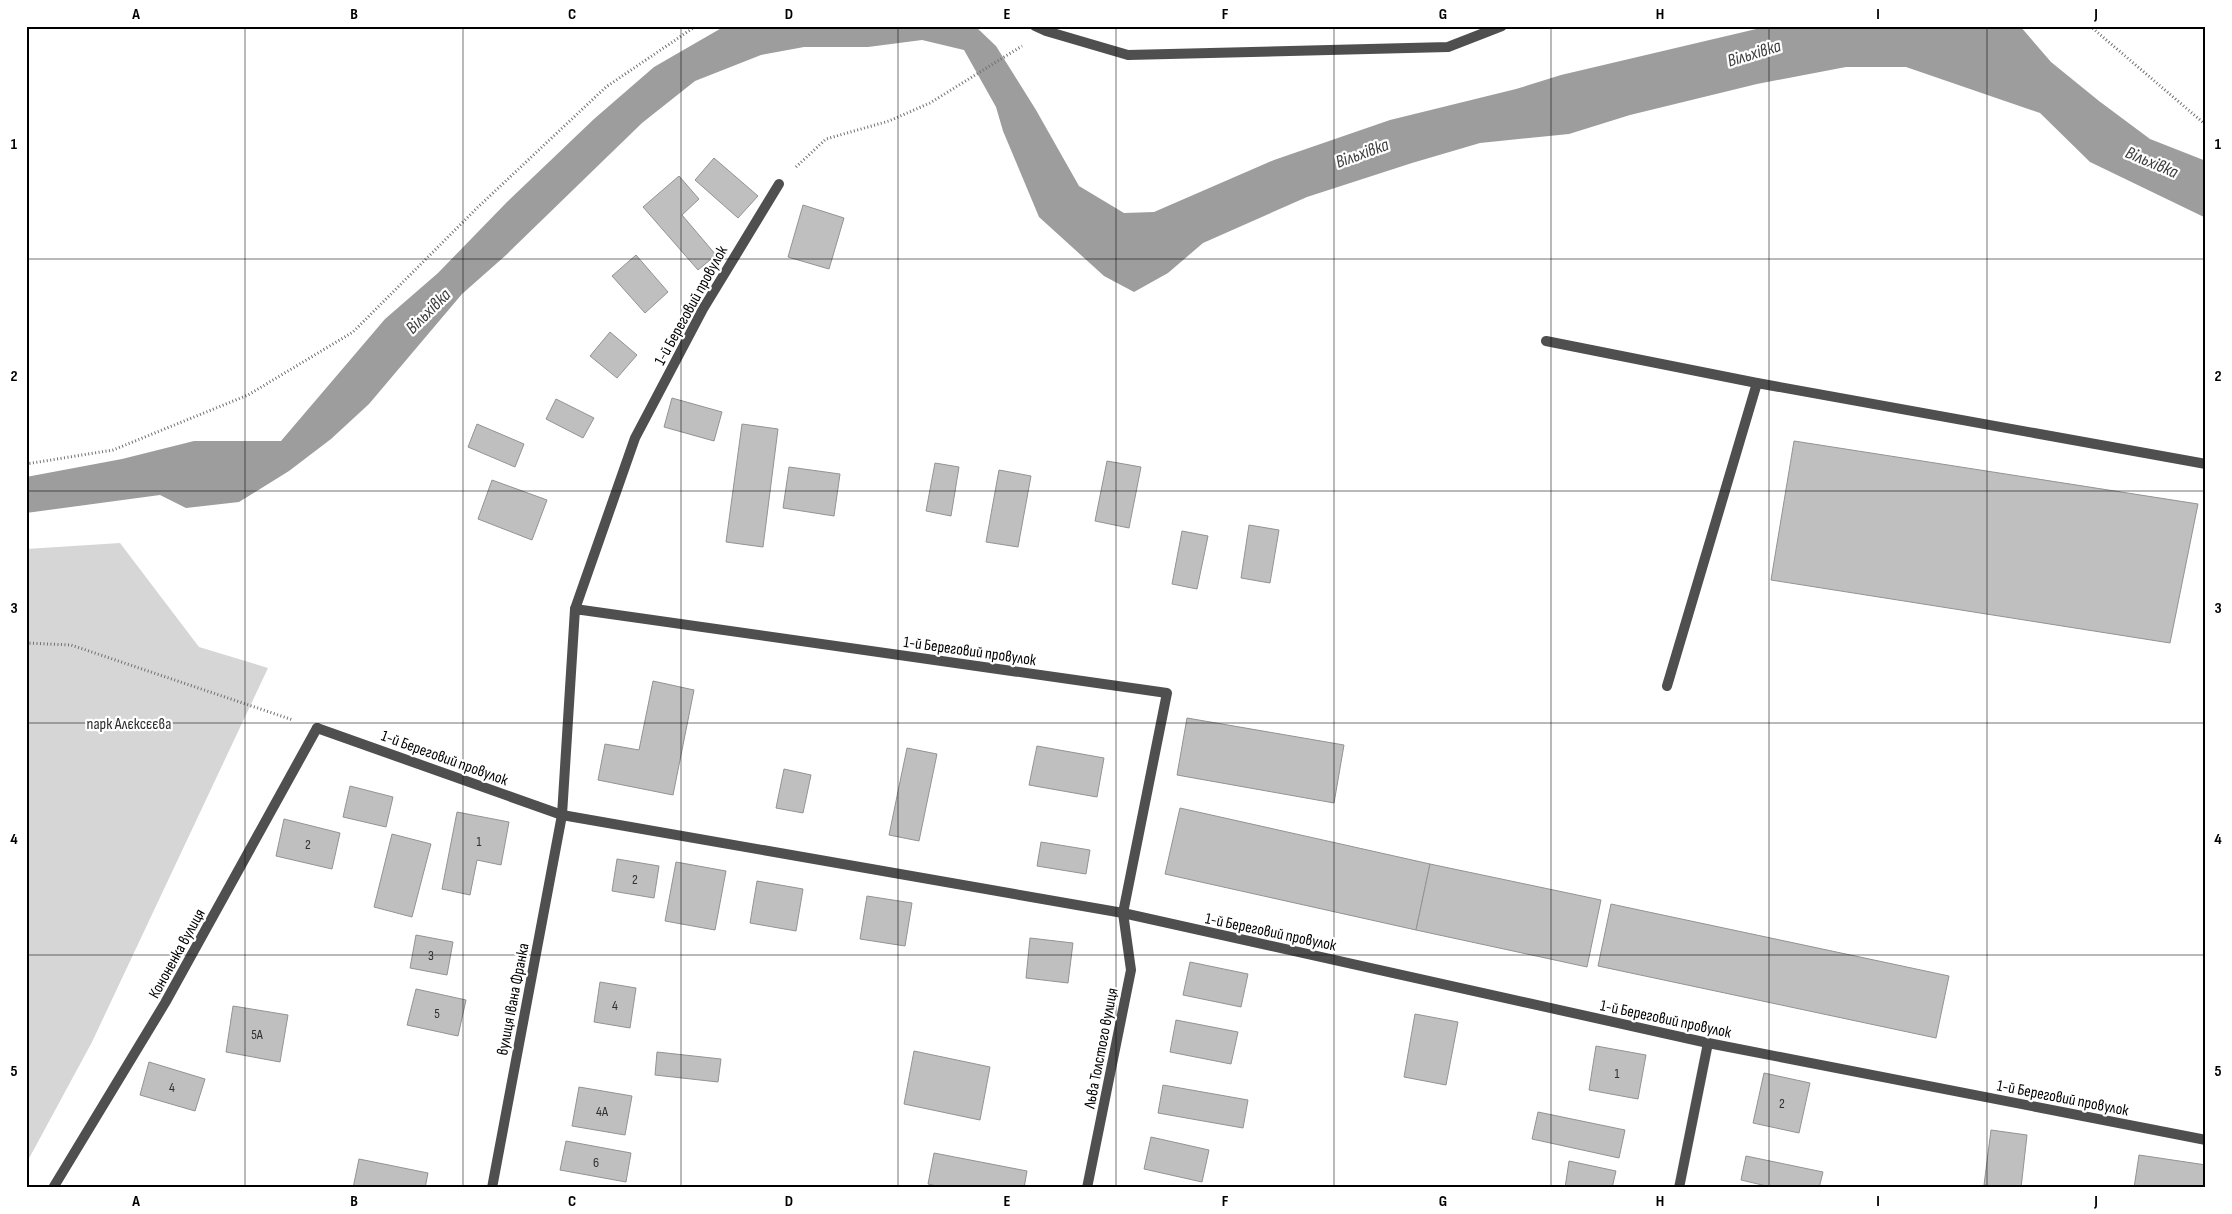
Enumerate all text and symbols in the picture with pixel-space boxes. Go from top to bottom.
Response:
text: A [131,5,140,24]
text: B [350,5,358,24]
text: C [568,5,576,24]
text: D [785,5,793,24]
text: E [1004,5,1011,24]
text: F [1222,5,1229,24]
text: G [1439,5,1447,24]
text: H [1656,5,1664,24]
text: I [1876,5,1880,24]
text: J [2093,5,2098,24]
water label: Вільхівка [1725,35,1784,72]
water label: Вільхівка [1333,134,1392,173]
text: 1 [11,135,18,154]
text: 1 [2215,135,2222,154]
water label: Вільхівка [2122,142,2182,183]
street label: 1-й Береговий провулок [651,242,732,369]
water label: Вільхівка [402,284,456,338]
text: 2 [10,367,18,386]
text: 2 [2214,367,2222,386]
text: 3 [10,599,18,618]
text: 3 [2214,599,2222,618]
street label: 1-й Береговий провулок [902,633,1038,670]
park label: парк Алєксєєва [87,715,171,734]
street label: 1-й Береговий провулок [379,727,511,790]
text: 4 [10,830,18,849]
text: 4 [2214,830,2222,849]
house number: 1 [477,833,482,850]
house number: 2 [305,836,311,853]
house number: 2 [632,871,638,888]
street label: Кононенка вулиця [145,906,210,1002]
street label: 1-й Береговий провулок [1203,909,1339,956]
street label: вулиця Івана Франка [493,942,534,1057]
house number: 3 [428,947,434,964]
street label: Льва Толстого вулиця [1080,986,1122,1111]
street label: 1-й Береговий провулок [1598,996,1734,1043]
house number: 4 [612,997,618,1014]
house number: 5 [434,1005,440,1022]
house number: 5А [251,1026,264,1043]
text: 5 [10,1062,18,1081]
text: 5 [2214,1062,2222,1081]
house number: 1 [1615,1065,1620,1082]
street label: 1-й Береговий провулок [1995,1076,2131,1121]
house number: 4 [169,1079,175,1096]
house number: 2 [1779,1095,1785,1112]
house number: 4А [596,1103,609,1120]
house number: 6 [593,1154,599,1171]
text: A [131,1192,140,1211]
text: B [350,1192,358,1211]
text: C [568,1192,576,1211]
text: D [785,1192,793,1211]
text: E [1004,1192,1011,1211]
text: F [1222,1192,1229,1211]
text: G [1439,1192,1447,1211]
text: H [1656,1192,1664,1211]
text: I [1876,1192,1880,1211]
text: J [2093,1192,2098,1211]

